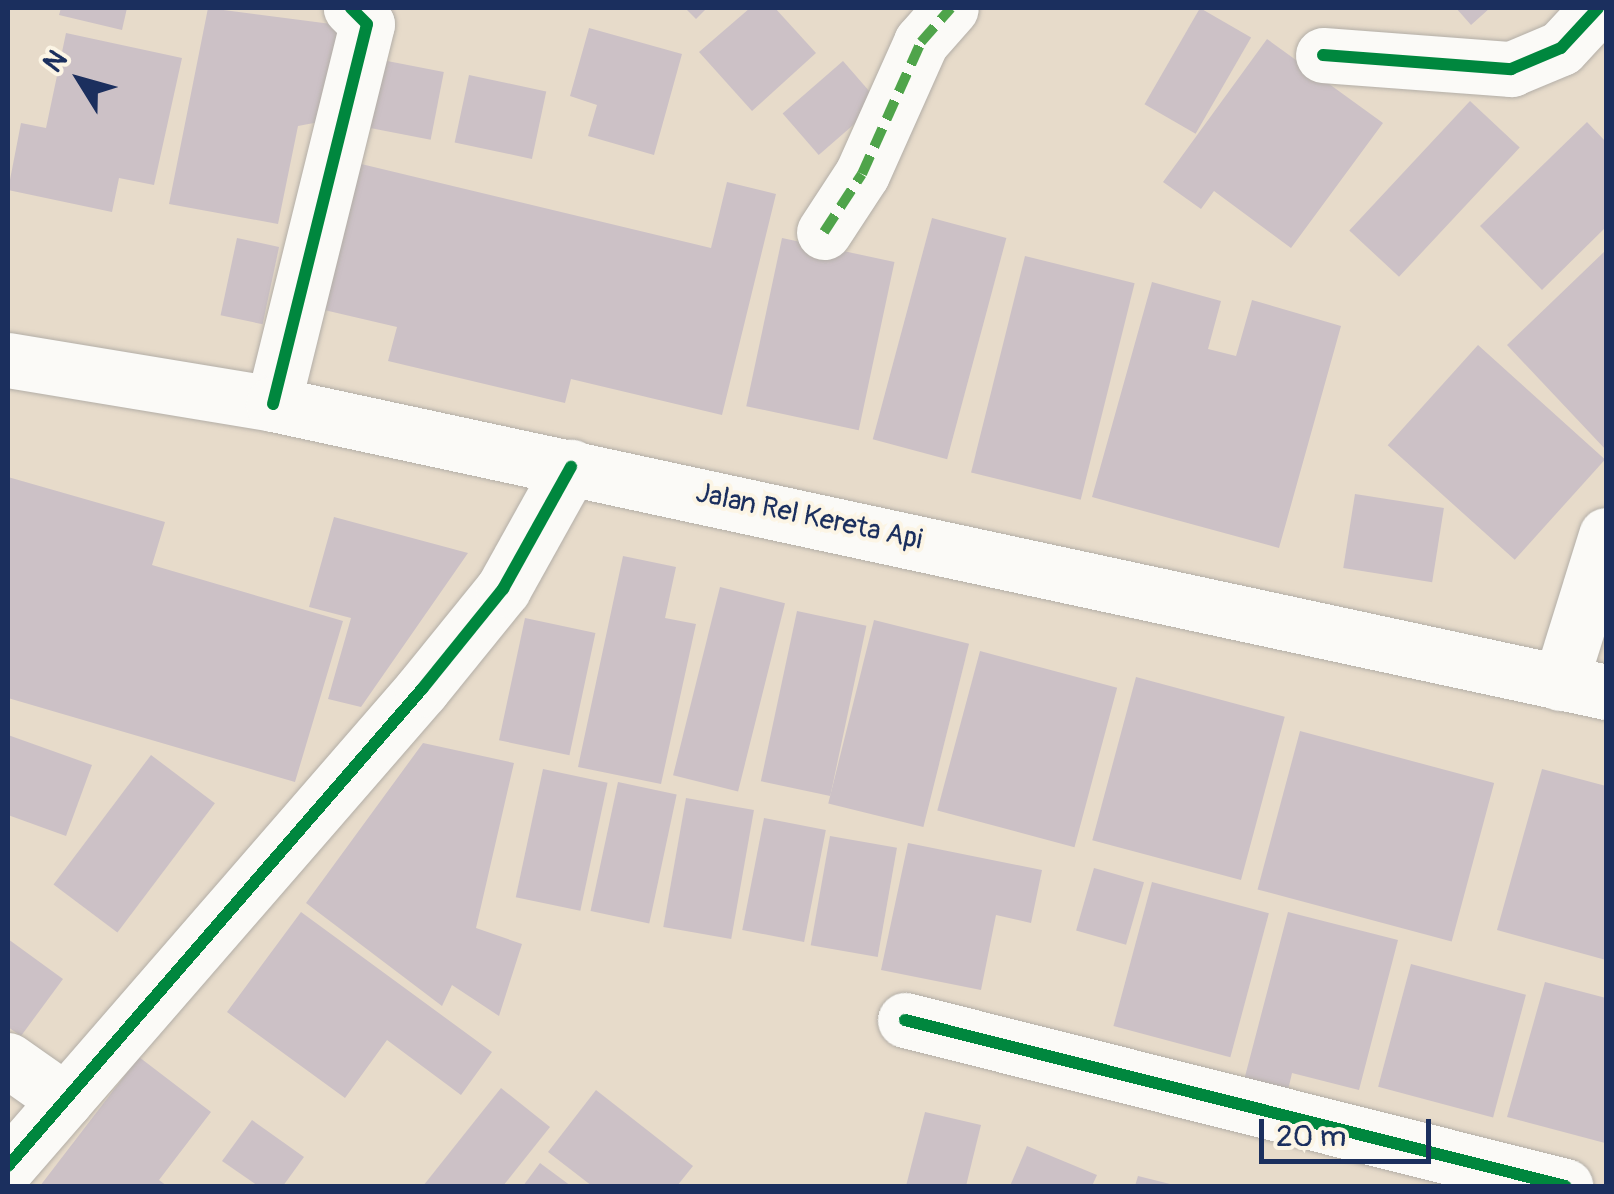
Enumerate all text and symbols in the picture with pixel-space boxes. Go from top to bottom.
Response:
north arrow [30,30,130,130]
text: N [36,44,75,80]
street label: Jalan Rel Kereta Api [693,477,925,557]
scale bar [1264,1099,1436,1161]
text: 20 m [1276,1118,1346,1155]

